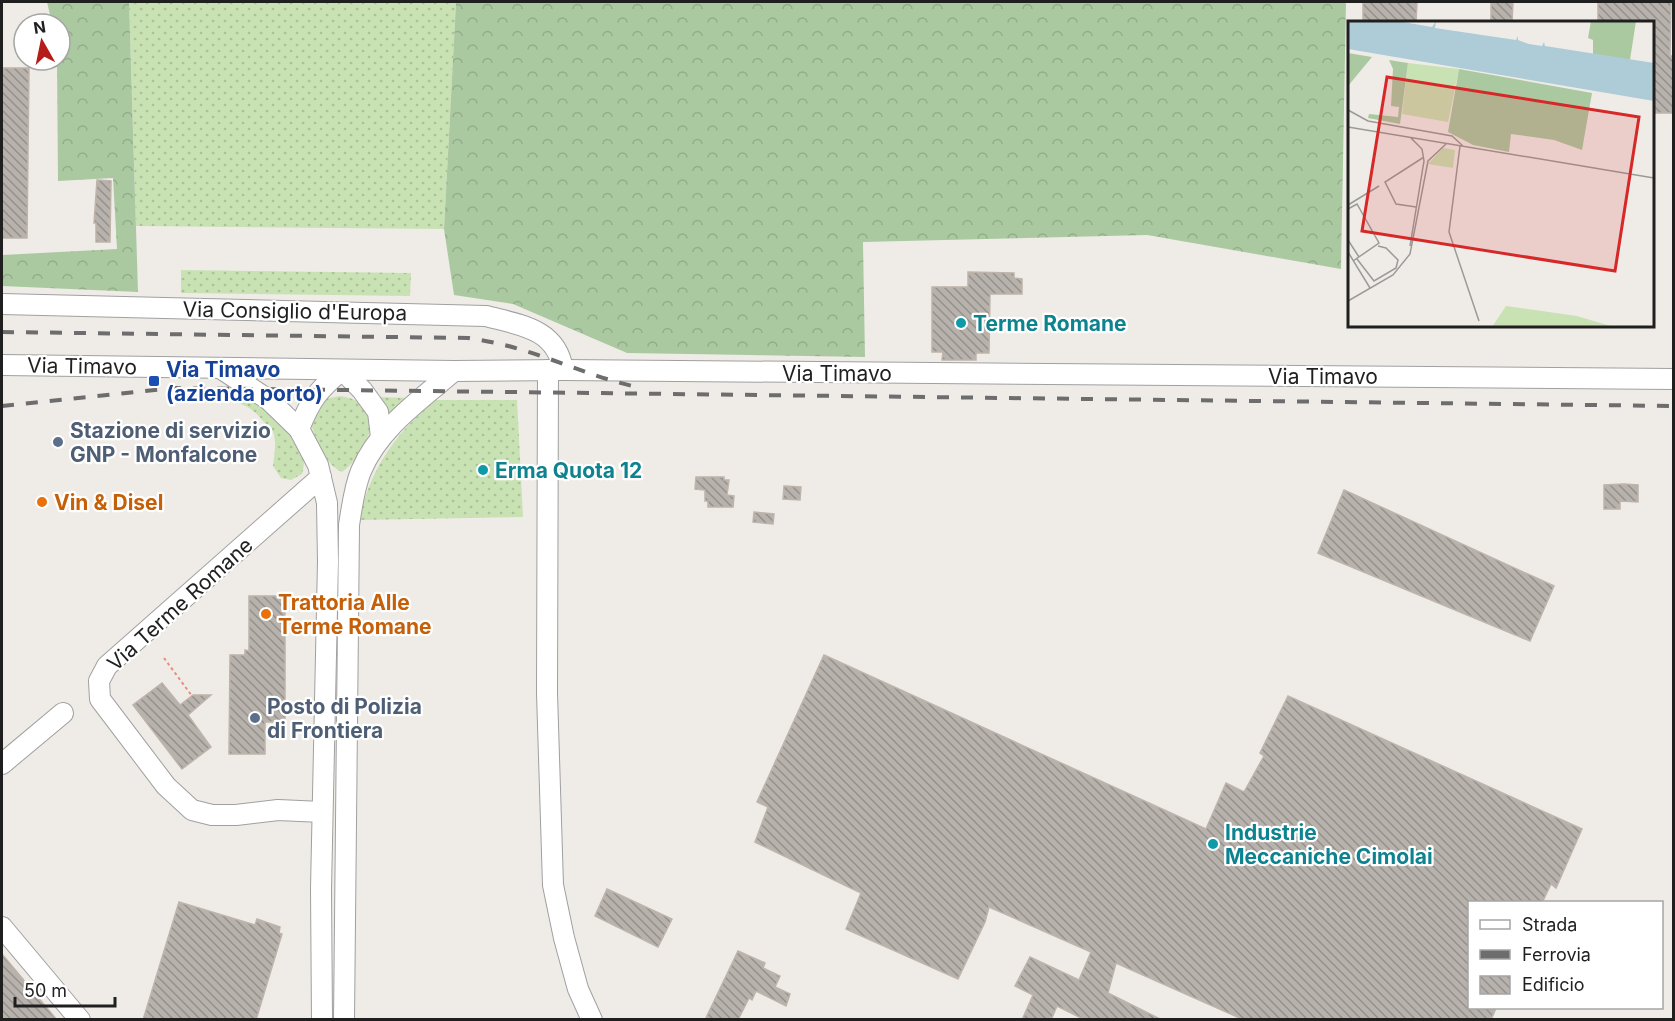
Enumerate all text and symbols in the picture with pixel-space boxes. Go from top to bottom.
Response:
north arrow [12,12,72,72]
text: N [32,16,47,38]
inset map [1348,21,1654,327]
street label: Via Consiglio d'Europa [183,297,407,325]
place label: Terme Romane [973,311,1127,336]
marker: Terme Romane [954,316,968,330]
street label: Via Timavo [27,353,137,379]
place label: Via Timavo (azienda porto) [166,357,323,406]
street label: Via Timavo [782,361,892,386]
street label: Via Timavo [1268,364,1378,389]
marker: Via Timavo (azienda porto) [147,374,161,388]
place label: Stazione di servizio GNP - Monfalcone [70,418,271,467]
marker: Stazione di servizio GNP - Monfalcone [51,435,65,449]
place label: Erma Quota 12 [495,458,642,483]
marker: Erma Quota 12 [476,463,490,477]
place label: Vin & Disel [54,490,163,515]
marker: Vin & Disel [35,495,49,509]
street label: Via Terme Romane [102,532,258,676]
place label: Trattoria Alle Terme Romane [278,590,432,639]
marker: Trattoria Alle Terme Romane [259,607,273,621]
place label: Posto di Polizia di Frontiera [267,694,422,743]
marker: Posto di Polizia di Frontiera [248,711,262,725]
place label: Industrie Meccaniche Cimolai [1225,820,1433,869]
marker: Industrie Meccaniche Cimolai [1206,837,1220,851]
legend [1468,901,1663,1009]
text: Strada [1522,914,1577,935]
text: Ferrovia [1522,944,1591,965]
scale bar [15,970,116,1008]
text: Edificio [1522,974,1585,995]
text: 50 m [24,980,67,1001]

